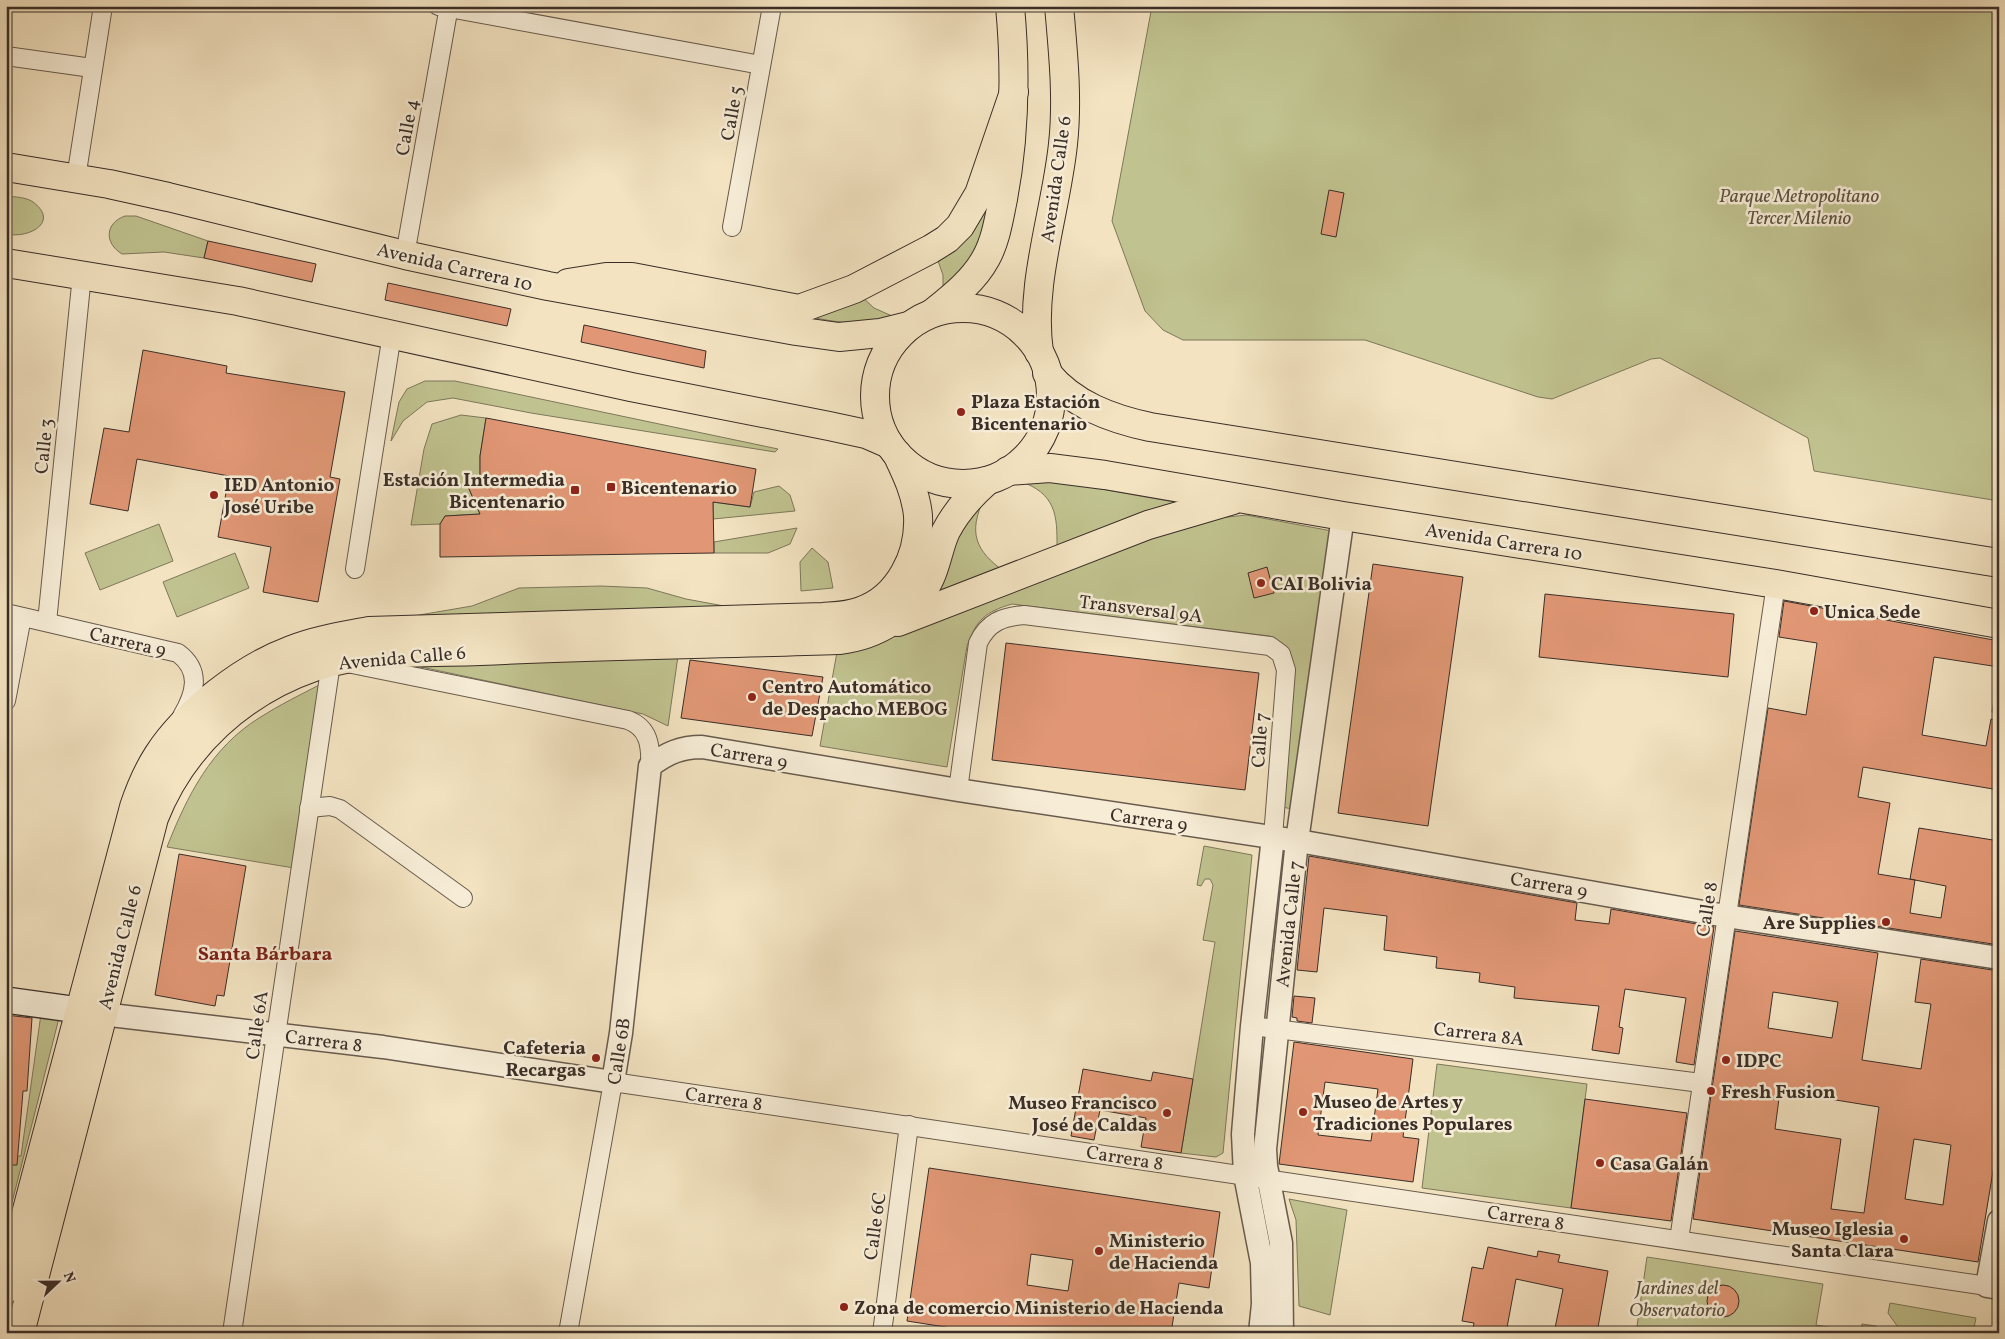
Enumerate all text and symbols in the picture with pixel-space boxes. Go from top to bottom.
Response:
street label: Calle 5 [715,84,751,143]
street label: Calle 4 [390,97,426,158]
street label: Avenida Calle 6 [1035,114,1079,244]
park label: Parque Metropolitano Tercer Milenio [1719,184,1879,232]
street label: Avenida Carrera 10 [374,237,535,298]
place label: Plaza Estación Bicentenario [971,390,1100,438]
marker: Plaza Estación Bicentenario [955,406,967,418]
street label: Calle 3 [29,417,61,475]
place label: Estación Intermedia Bicentenario [383,468,565,516]
place label: IED Antonio José Uribe [223,473,334,521]
place label: Bicentenario [621,476,737,502]
marker: Bicentenario [605,481,617,493]
marker: Estación Intermedia Bicentenario [569,484,581,496]
marker: IED Antonio José Uribe [208,489,220,501]
street label: Avenida Carrera 10 [1423,518,1584,568]
place label: CAI Bolivia [1271,572,1372,598]
marker: CAI Bolivia [1255,577,1267,589]
street label: Transversal 9A [1078,590,1204,630]
place label: Unica Sede [1824,600,1921,626]
marker: Unica Sede [1808,605,1820,617]
street label: Carrera 9 [87,622,169,664]
street label: Avenida Calle 6 [337,640,467,678]
place label: Centro Automático de Despacho MEBOG [762,675,948,723]
marker: Centro Automático de Despacho MEBOG [746,691,758,703]
street label: Calle 7 [1246,712,1276,769]
street label: Carrera 9 [708,737,789,777]
street label: Carrera 9 [1108,803,1189,839]
street label: Avenida Calle 7 [1270,860,1310,989]
street label: Carrera 9 [1508,866,1589,906]
street label: Calle 8 [1691,880,1725,939]
street label: Avenida Calle 6 [93,882,149,1013]
place label: Are Supplies [1763,911,1876,937]
marker: Are Supplies [1880,916,1892,928]
district label: Santa Bárbara [198,941,332,969]
street label: Calle 6A [240,989,276,1061]
street label: Calle 6B [602,1016,638,1087]
street label: Carrera 8A [1432,1017,1526,1053]
street label: Carrera 8 [284,1024,364,1060]
place label: Cafeteria Recargas [503,1036,586,1084]
place label: IDPC [1736,1049,1782,1075]
marker: Cafeteria Recargas [590,1052,602,1064]
marker: IDPC [1720,1054,1732,1066]
place label: Fresh Fusion [1721,1080,1836,1106]
street label: Carrera 8 [683,1082,764,1118]
marker: Fresh Fusion [1705,1085,1717,1097]
place label: Museo de Artes y Tradiciones Populares [1313,1090,1513,1138]
place label: Museo Francisco José de Caldas [1008,1091,1157,1139]
marker: Museo de Artes y Tradiciones Populares [1297,1106,1309,1118]
marker: Museo Francisco José de Caldas [1161,1107,1173,1119]
street label: Carrera 8 [1084,1140,1165,1178]
place label: Casa Galán [1610,1152,1709,1178]
marker: Casa Galán [1594,1157,1606,1169]
street label: Calle 6C [858,1191,894,1262]
street label: Carrera 8 [1485,1200,1566,1238]
place label: Museo Iglesia Santa Clara [1772,1217,1894,1265]
place label: Ministerio de Hacienda [1109,1229,1218,1277]
marker: Museo Iglesia Santa Clara [1898,1233,1910,1245]
marker: Ministerio de Hacienda [1093,1245,1105,1257]
north arrow [32,1256,82,1306]
text: N [58,1269,79,1286]
park label: Jardines del Observatorio [1629,1276,1725,1324]
place label: Zona de comercio Ministerio de Hacienda [854,1296,1224,1322]
marker: Zona de comercio Ministerio de Hacienda [838,1301,850,1313]

